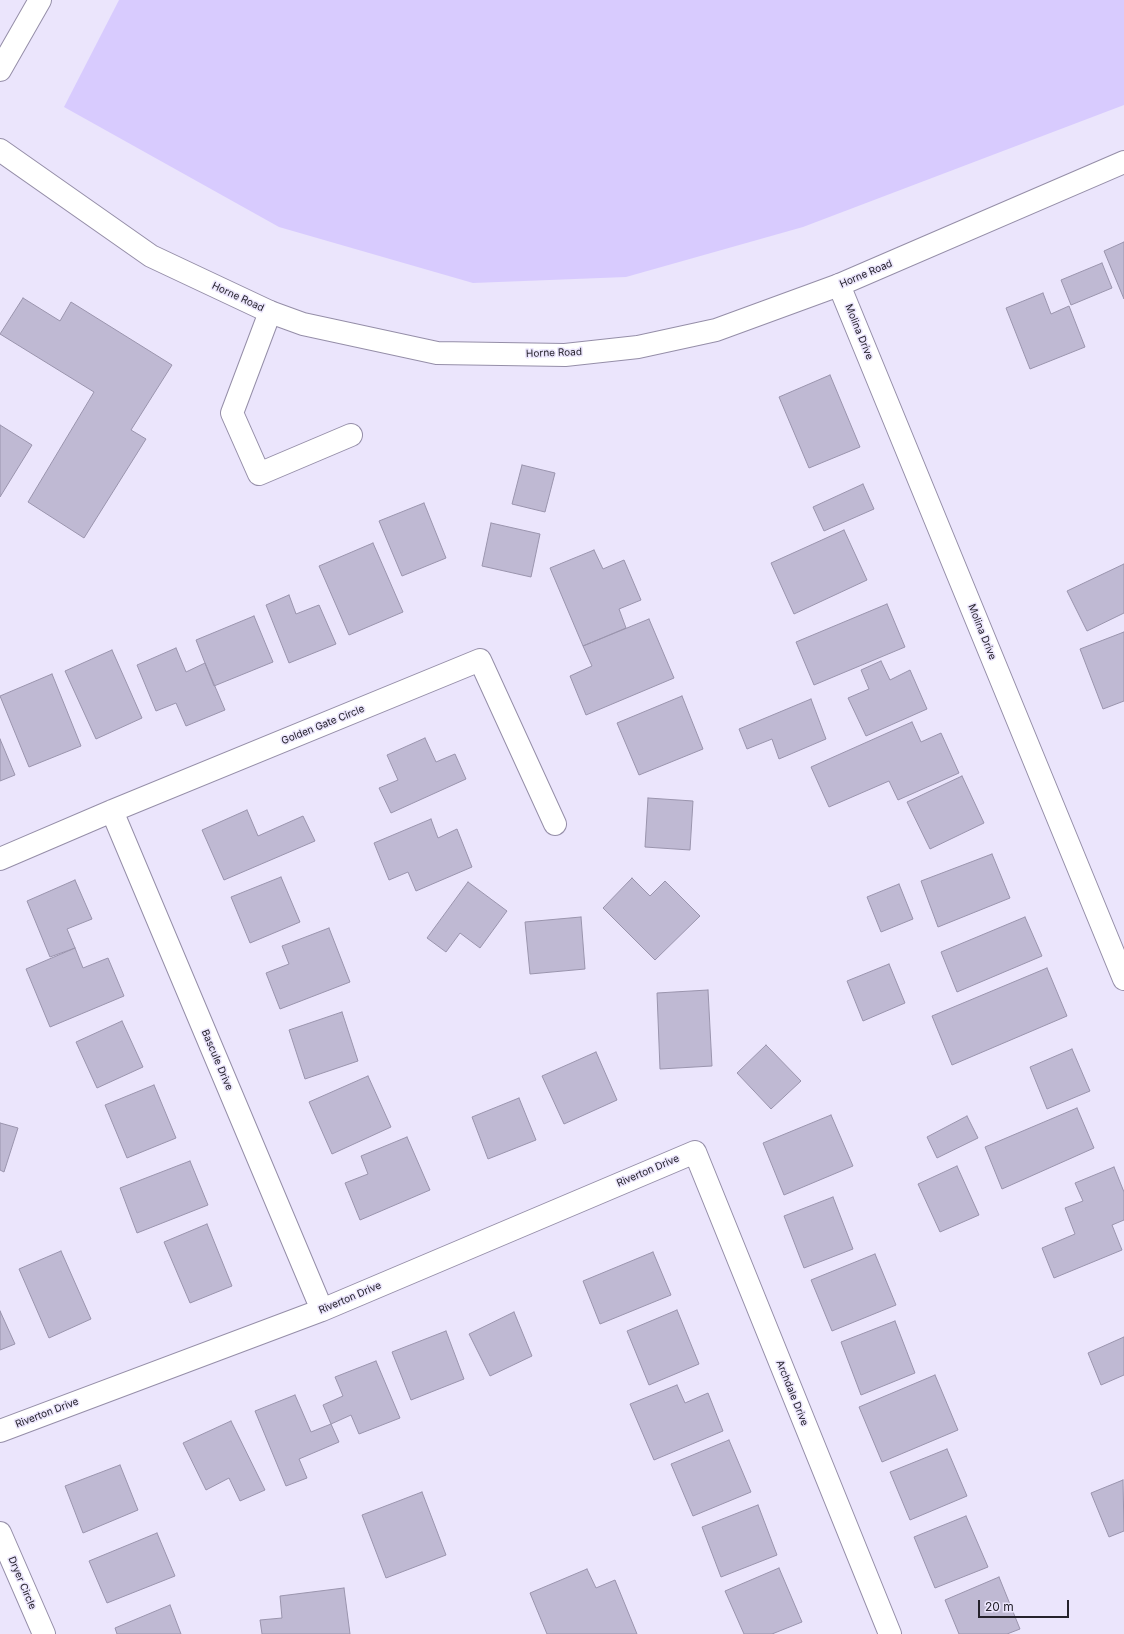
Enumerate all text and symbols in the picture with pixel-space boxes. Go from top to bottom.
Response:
street label: Horne Road [838,258,894,290]
street label: Horne Road [210,280,266,314]
street label: Molina Drive [842,302,876,362]
street label: Horne Road [526,346,582,360]
street label: Molina Drive [965,602,999,662]
street label: Golden Gate Circle [280,703,366,747]
street label: Bascule Drive [199,1028,235,1092]
street label: Riverton Drive [615,1152,681,1190]
street label: Riverton Drive [317,1279,383,1317]
street label: Archdale Drive [773,1358,811,1428]
street label: Riverton Drive [14,1395,80,1431]
street label: Dryer Circle [5,1555,39,1611]
scale bar [980,1592,1071,1618]
text: 20 m [985,1599,1014,1614]

